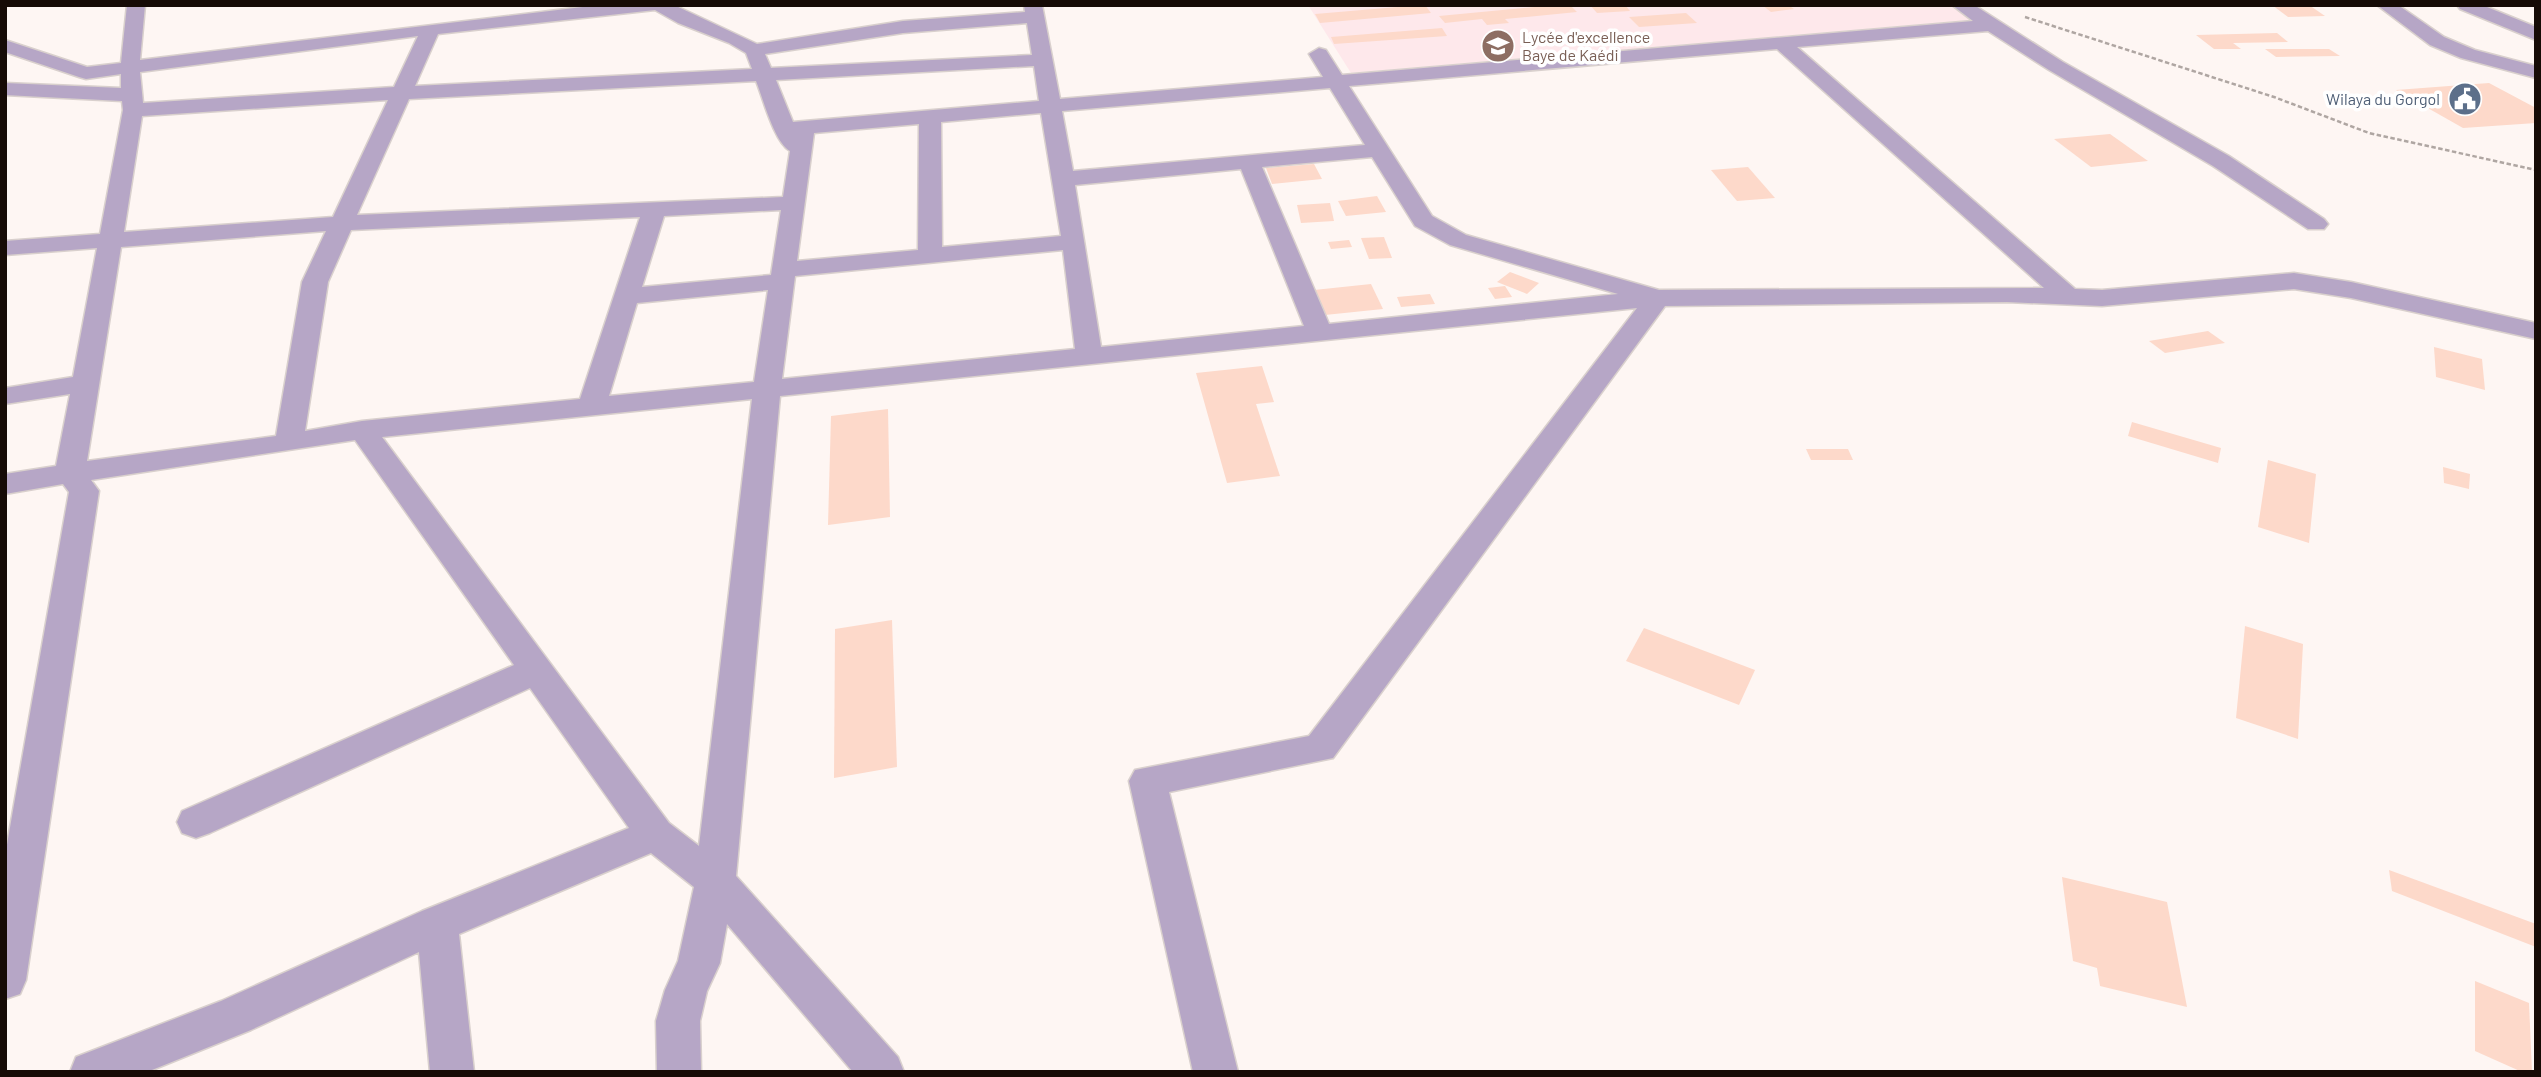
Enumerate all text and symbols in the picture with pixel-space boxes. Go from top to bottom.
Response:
school or university icon: Lycée d'excellence Baye de Kaédi [1479,27,1517,65]
place label: Lycée d'excellence Baye de Kaédi [1522,27,1650,64]
public building icon: Wilaya du Gorgol [2446,80,2484,118]
place label: Wilaya du Gorgol [2326,89,2440,108]

